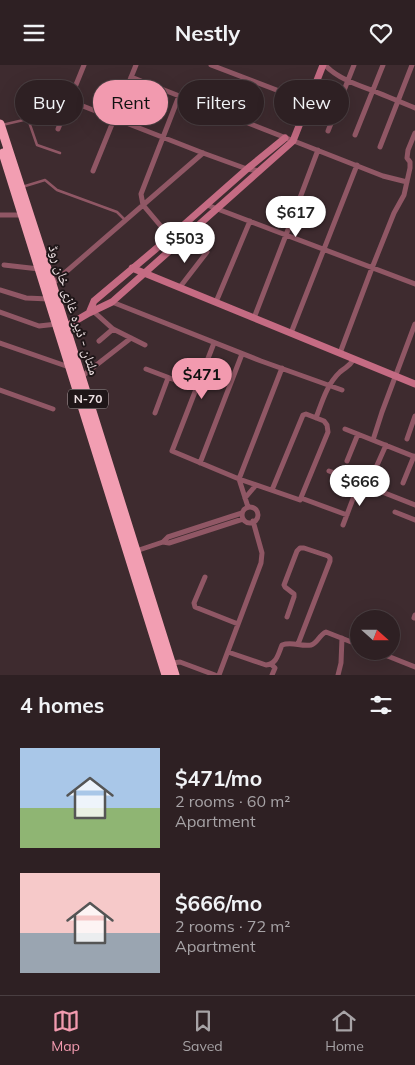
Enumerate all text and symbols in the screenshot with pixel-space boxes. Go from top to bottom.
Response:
icon: menu [20,19,48,47]
text: Nestly [175,19,240,47]
icon: heart [367,19,395,47]
chip: Buy [15,80,83,125]
chip: Rent [93,80,168,125]
chip: Filters [178,80,264,125]
chip: New [274,80,349,125]
pin: $617 [266,195,326,238]
text: $617 [277,202,315,222]
pin: $503 [155,221,215,264]
text: $503 [166,228,204,248]
street label: ملتان - ڈیرہ غازی خان روڈ [44,243,104,377]
pin: $471 [172,357,232,400]
text: $471 [183,364,221,384]
road number: N-70 [68,389,108,409]
pin: $666 [330,465,390,507]
text: $666 [341,471,379,491]
north arrow [350,610,400,660]
map controls [350,610,400,660]
icon: filters [367,691,395,719]
text: 4 homes [20,692,104,718]
text: $471/mo [175,765,262,791]
icon: home [60,768,120,828]
text: 2 rooms · 60 m² [175,791,290,811]
text: Apartment [175,811,256,831]
text: $666/mo [175,890,262,916]
icon: home [60,893,120,953]
text: 2 rooms · 72 m² [175,916,290,936]
text: Apartment [175,936,256,956]
tab: Map [51,1007,80,1055]
tab: Saved [182,1007,223,1055]
tab: Home [325,1007,364,1055]

